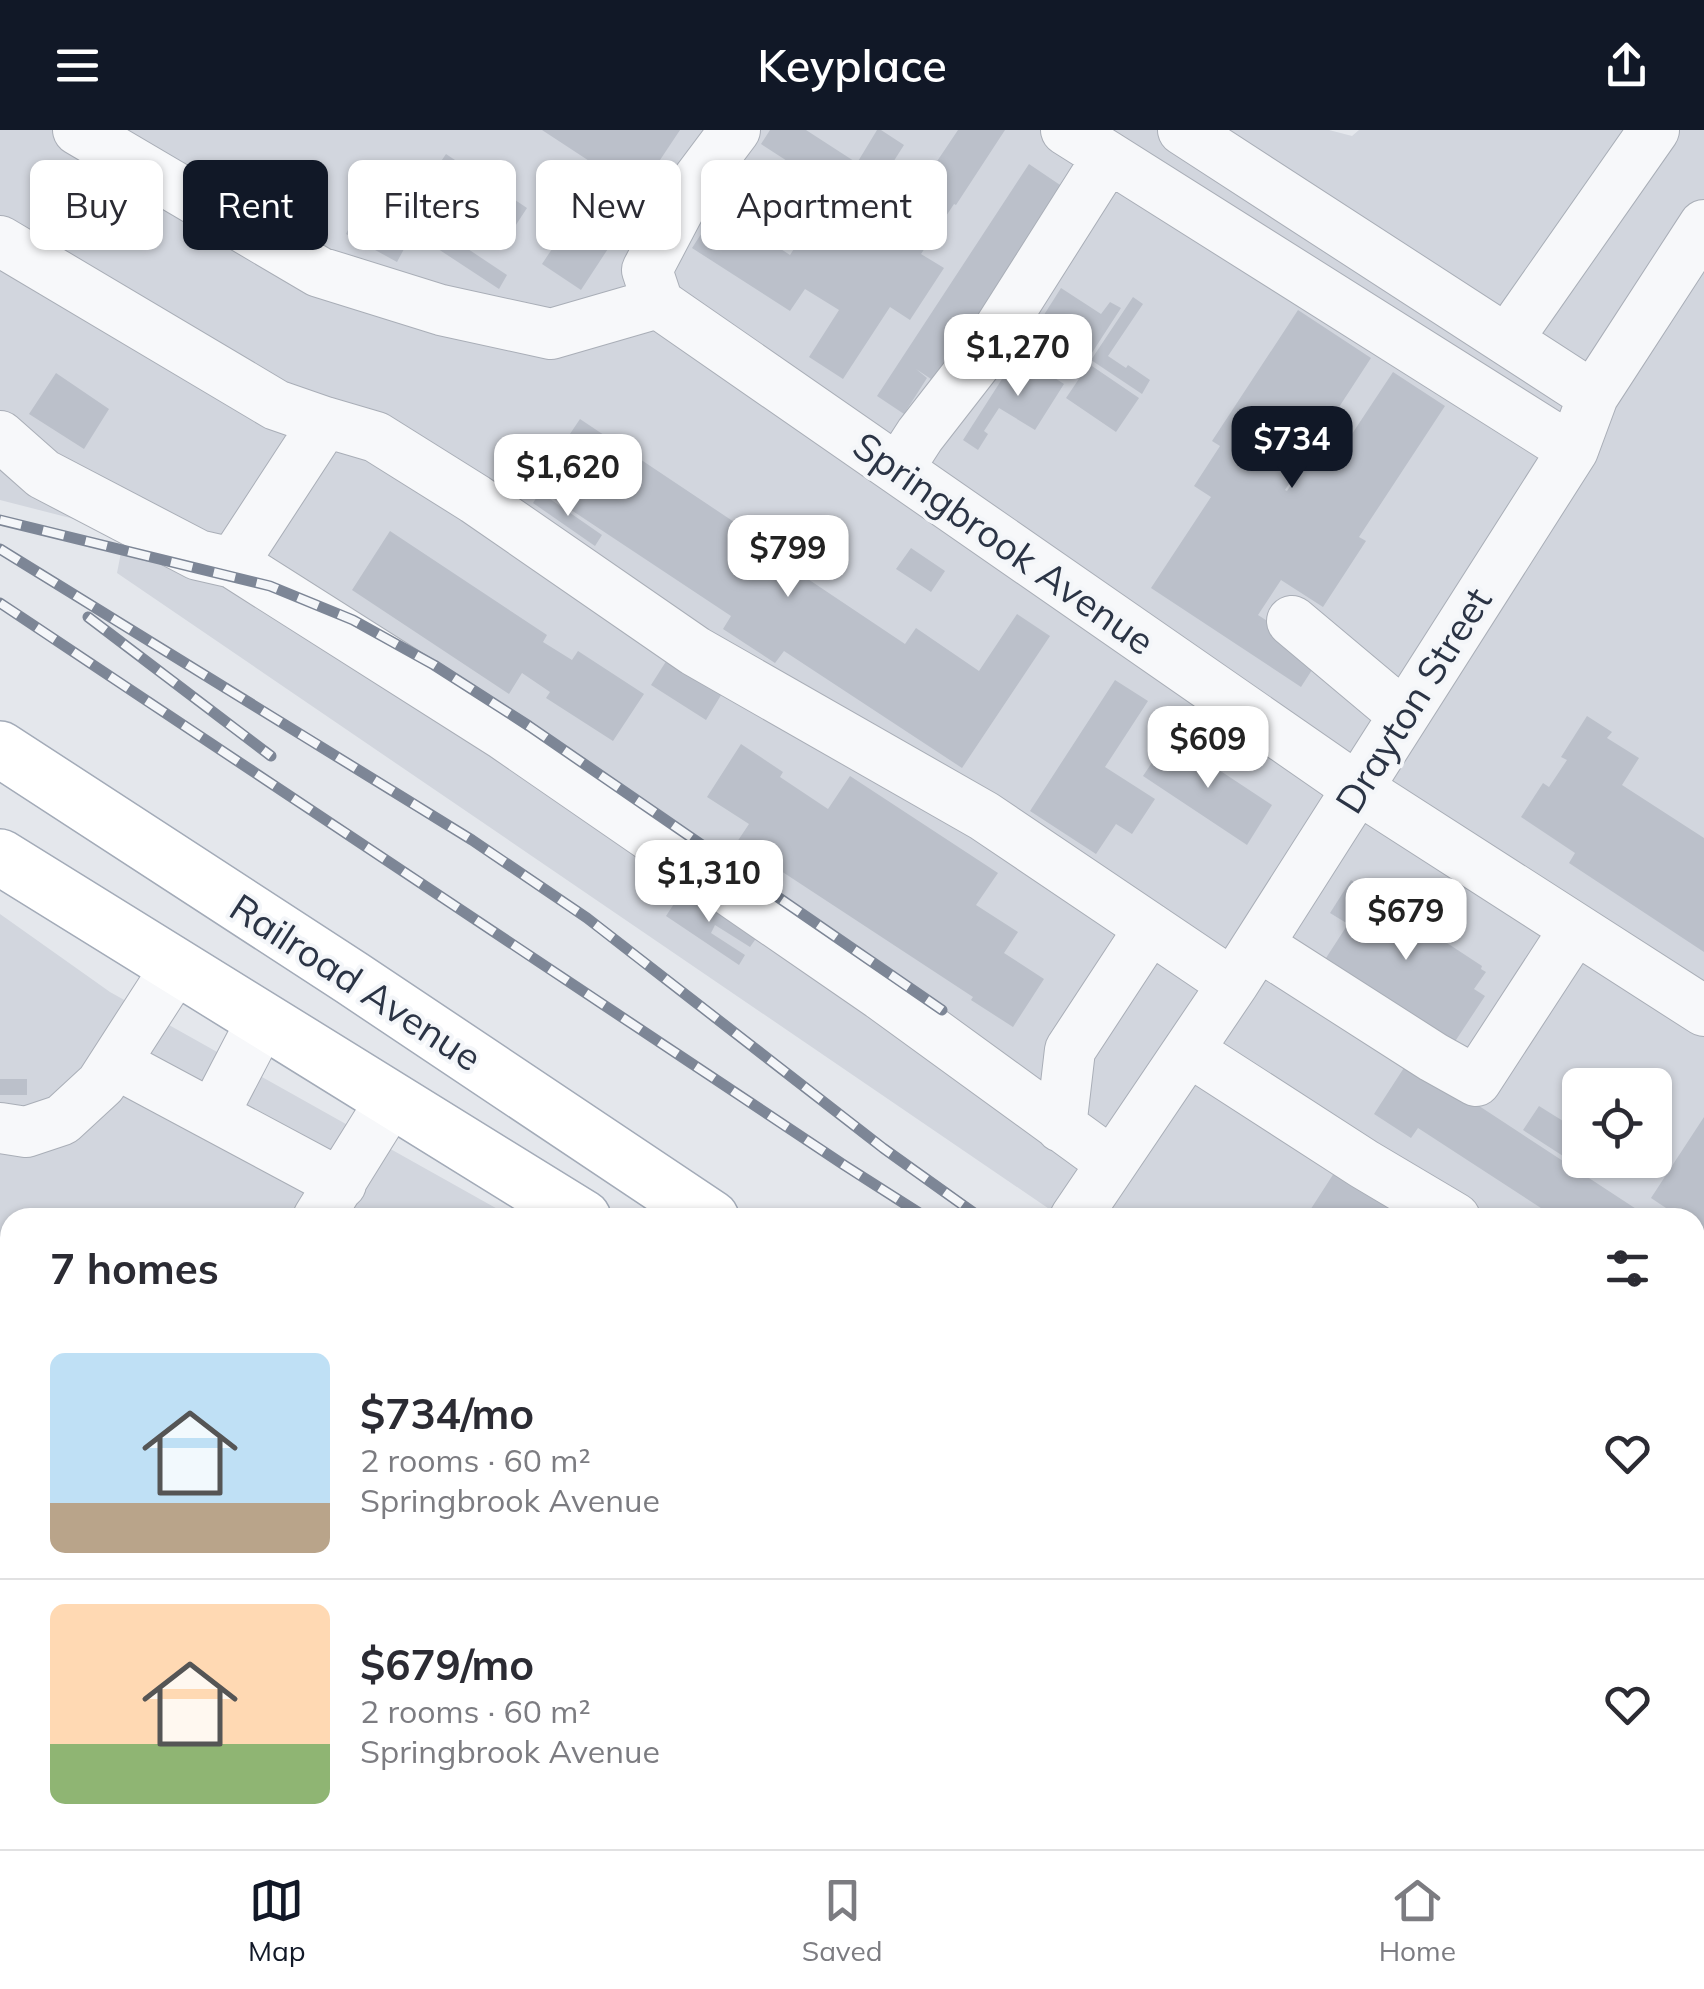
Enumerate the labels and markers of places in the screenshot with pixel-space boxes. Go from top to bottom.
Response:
pin: $1,270 [937,314,1099,399]
pin: $734 [1233,406,1351,491]
pin: $1,620 [487,434,649,519]
pin: $799 [729,515,847,600]
pin: $609 [1149,706,1267,791]
pin: $1,310 [628,840,790,925]
pin: $679 [1347,878,1465,963]

